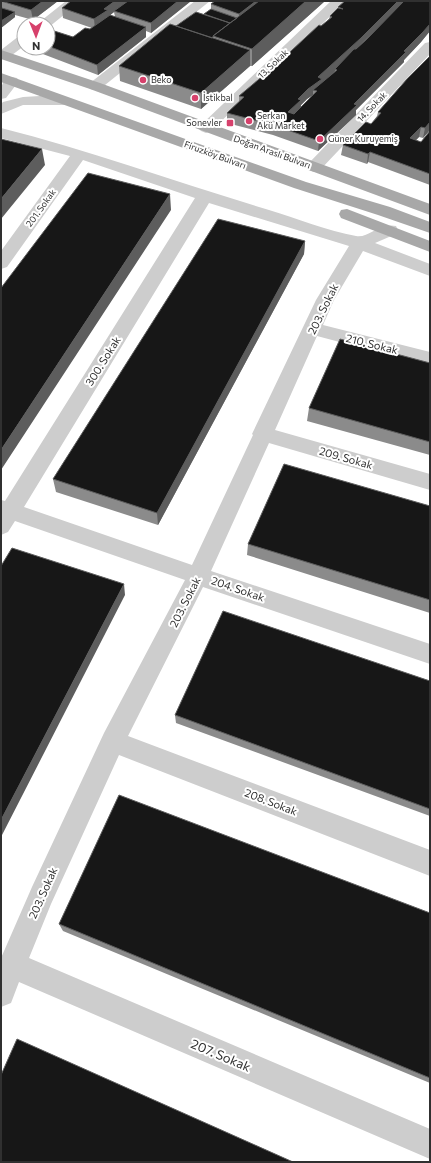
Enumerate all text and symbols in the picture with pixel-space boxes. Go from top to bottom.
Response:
north arrow [16,16,56,56]
text: N [32,40,40,53]
street label: 13. Sokak [255,46,290,81]
place label: Beko [151,74,172,85]
marker: Beko [138,75,148,85]
street label: 14. Sokak [354,89,389,124]
place label: İstikbal [203,92,233,103]
marker: İstikbal [190,93,200,103]
place label: Serkan Akü Market [257,110,305,131]
marker: Serkan Akü Market [244,116,254,126]
place label: Sonevler [186,117,222,128]
marker: Sonevler [225,118,235,128]
street label: Doğan Araslı Bulvarı [232,132,312,171]
place label: Güner Kuruyemiş [328,133,398,144]
marker: Güner Kuruyemiş [315,134,325,144]
street label: Firuzköy Bulvarı [183,138,248,171]
street label: 201. Sokak [23,187,58,229]
street label: 203. Sokak [305,281,340,336]
street label: 210. Sokak [345,331,400,356]
street label: 300. Sokak [82,334,123,388]
street label: 209. Sokak [318,444,374,471]
street label: 204. Sokak [210,573,266,604]
street label: 203. Sokak [166,574,203,629]
street label: 208. Sokak [243,786,299,817]
street label: 203. Sokak [25,865,60,920]
street label: 207. Sokak [189,1035,253,1075]

